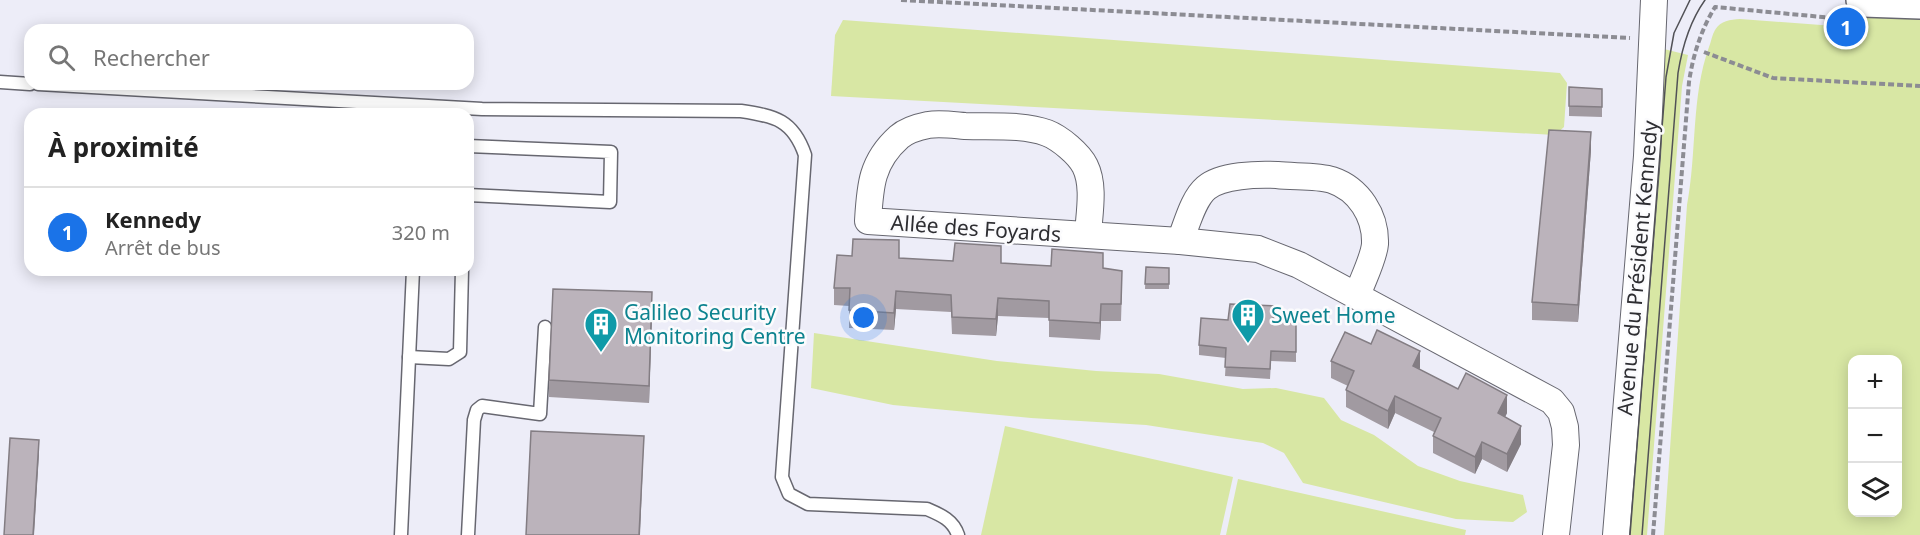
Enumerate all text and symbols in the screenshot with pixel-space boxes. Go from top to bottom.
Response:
pin: 1 [1826,4,1866,50]
search box [24,24,474,90]
icon: search [45,41,78,74]
text: Rechercher [93,42,210,72]
street label: Avenue du Président Kennedy [1610,119,1664,417]
text: À proximité [48,129,199,165]
text: Kennedy [105,204,201,234]
street label: Allée des Foyards [890,208,1062,248]
text: 1 [62,219,73,246]
text: 320 m [392,219,450,246]
text: Arrêt de bus [105,234,221,261]
building icon: Sweet Home [1230,297,1266,344]
place label: Galileo Security Monitoring Centre [624,298,806,350]
place label: Sweet Home [1271,301,1396,329]
your location [849,303,878,332]
building icon: Galileo Security Monitoring Centre [583,306,619,353]
map controls [1848,355,1902,517]
button: + [1848,355,1902,409]
button: − [1848,409,1902,463]
button: layers [1848,463,1902,517]

